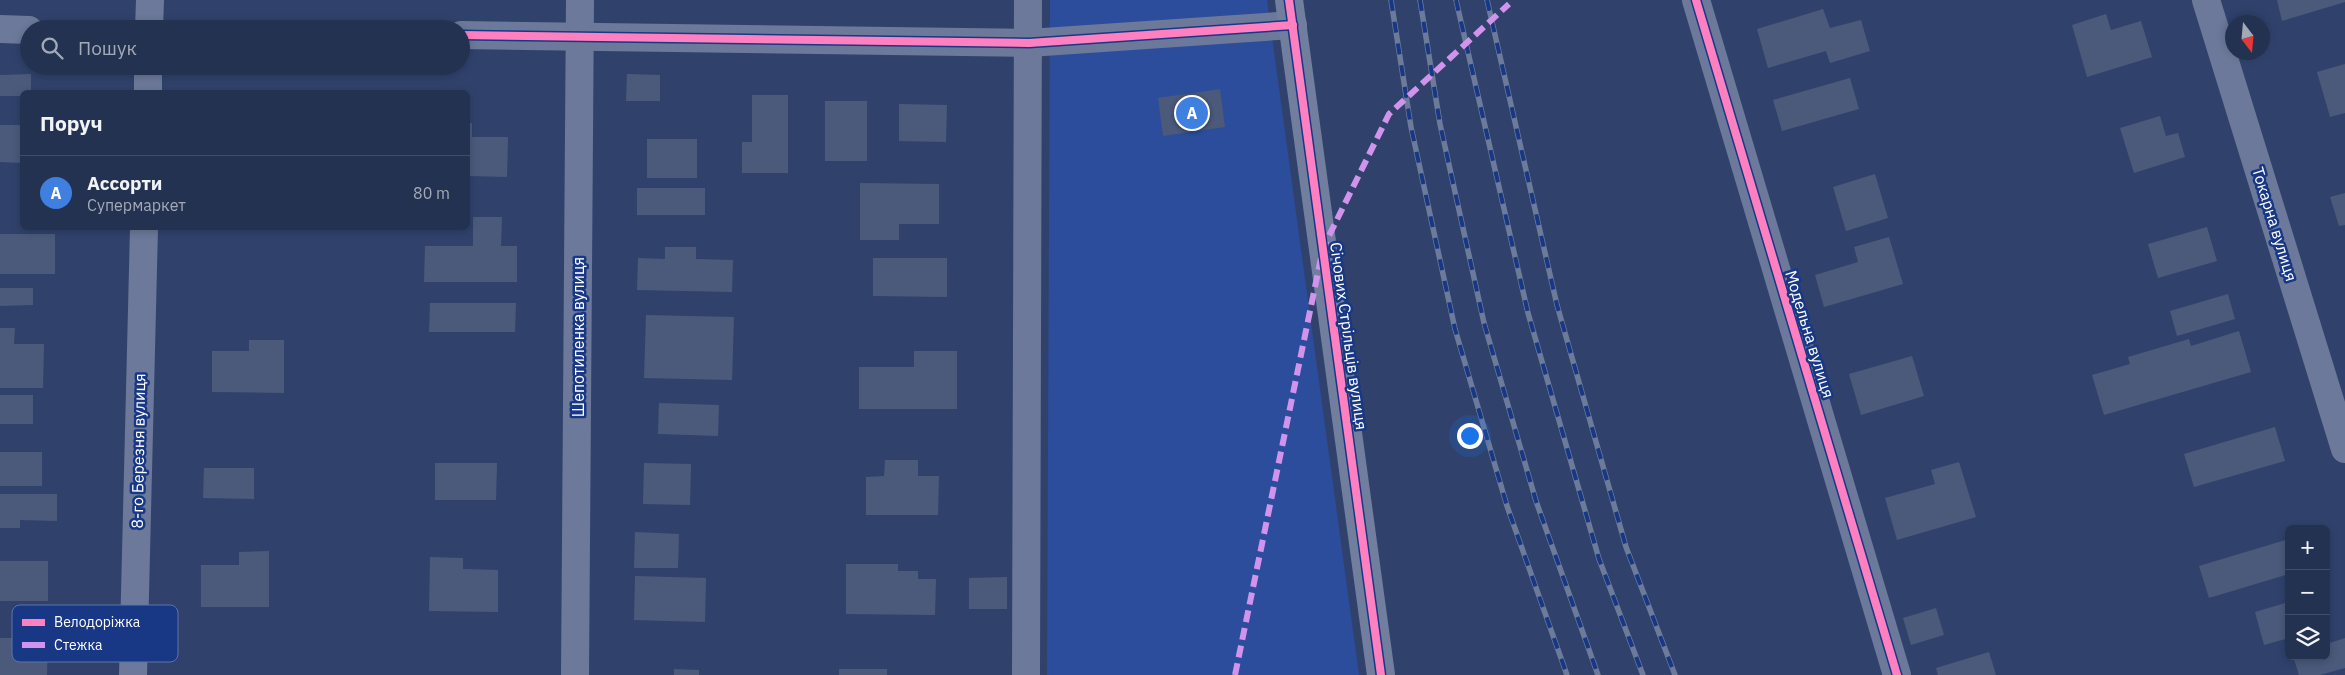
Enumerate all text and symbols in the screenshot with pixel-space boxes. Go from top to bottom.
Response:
north arrow [2225,15,2270,60]
search box [20,20,470,75]
icon: search [38,34,66,62]
text: Пошук [78,36,137,60]
pin: A [1176,94,1208,132]
text: Поруч [40,109,103,137]
street label: Токарна вулиця [2248,164,2302,284]
text: Ассорти [87,171,162,195]
text: A [51,183,61,203]
text: 80 m [413,183,450,203]
text: Супермаркет [87,195,186,215]
street label: Січових Стрільців вулиця [1326,241,1372,431]
street label: Шепотиленка вулиця [568,257,588,417]
street label: Модельна вулиця [1781,268,1839,400]
street label: 8-го Березня вулиця [127,373,149,529]
your location [1457,423,1483,449]
map controls [2285,525,2330,660]
button: + [2285,525,2330,570]
button: − [2285,570,2330,615]
legend [12,605,178,662]
text: Велодоріжка [54,613,141,631]
button: layers [2285,615,2330,660]
text: Стежка [54,636,103,654]

